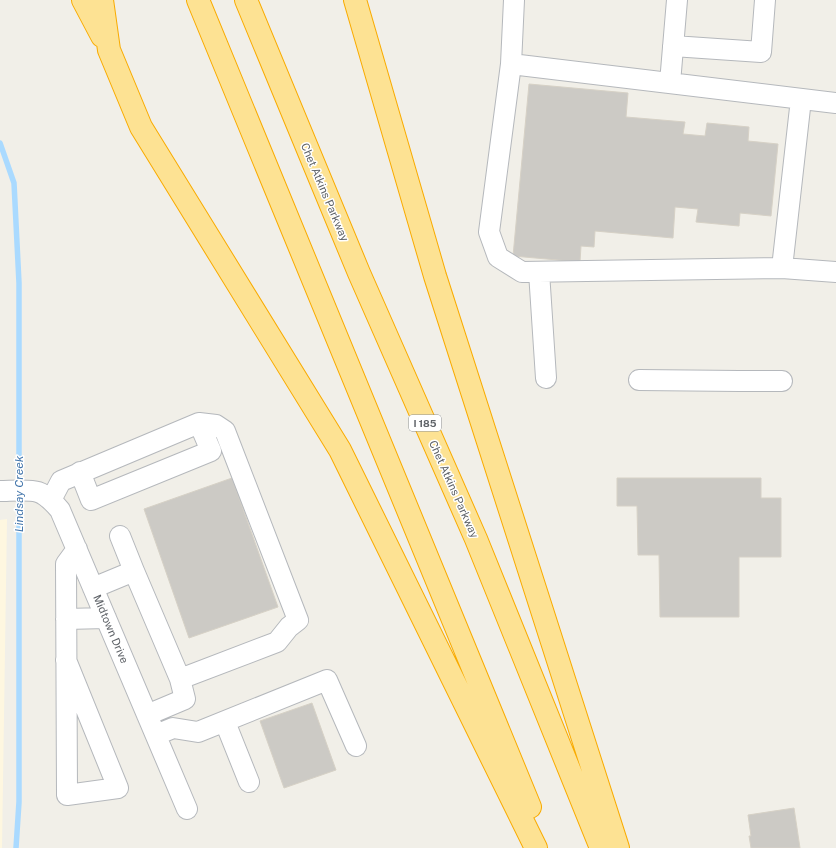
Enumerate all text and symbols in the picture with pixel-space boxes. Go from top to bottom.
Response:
street label: Chet Atkins Parkway [299,141,351,243]
road number: I 185 [409,415,441,431]
street label: Chet Atkins Parkway [427,438,481,540]
water label: Lindsay Creek [12,455,26,532]
street label: Midtown Drive [91,593,131,665]

